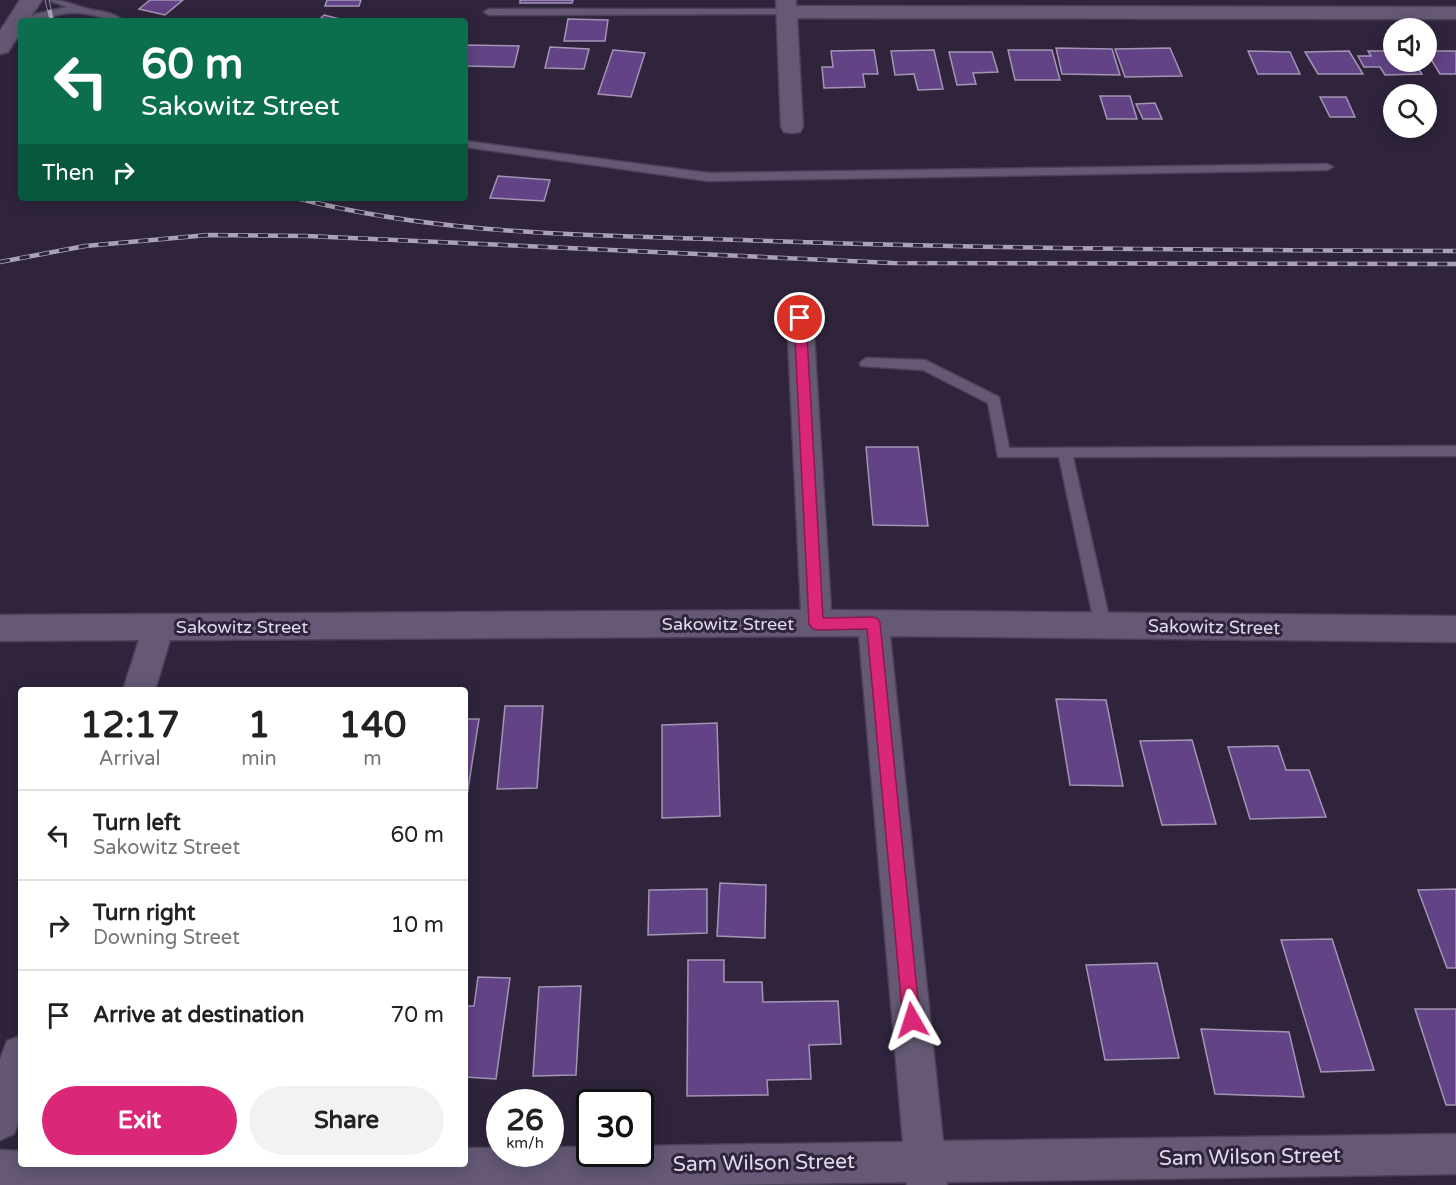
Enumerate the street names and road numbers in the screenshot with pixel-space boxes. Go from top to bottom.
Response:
street label: Sakowitz Street [662,613,794,635]
street label: Sakowitz Street [1148,615,1280,639]
street label: Sakowitz Street [176,616,308,638]
street label: Sam Wilson Street [1159,1143,1341,1171]
street label: Sam Wilson Street [673,1149,855,1177]

